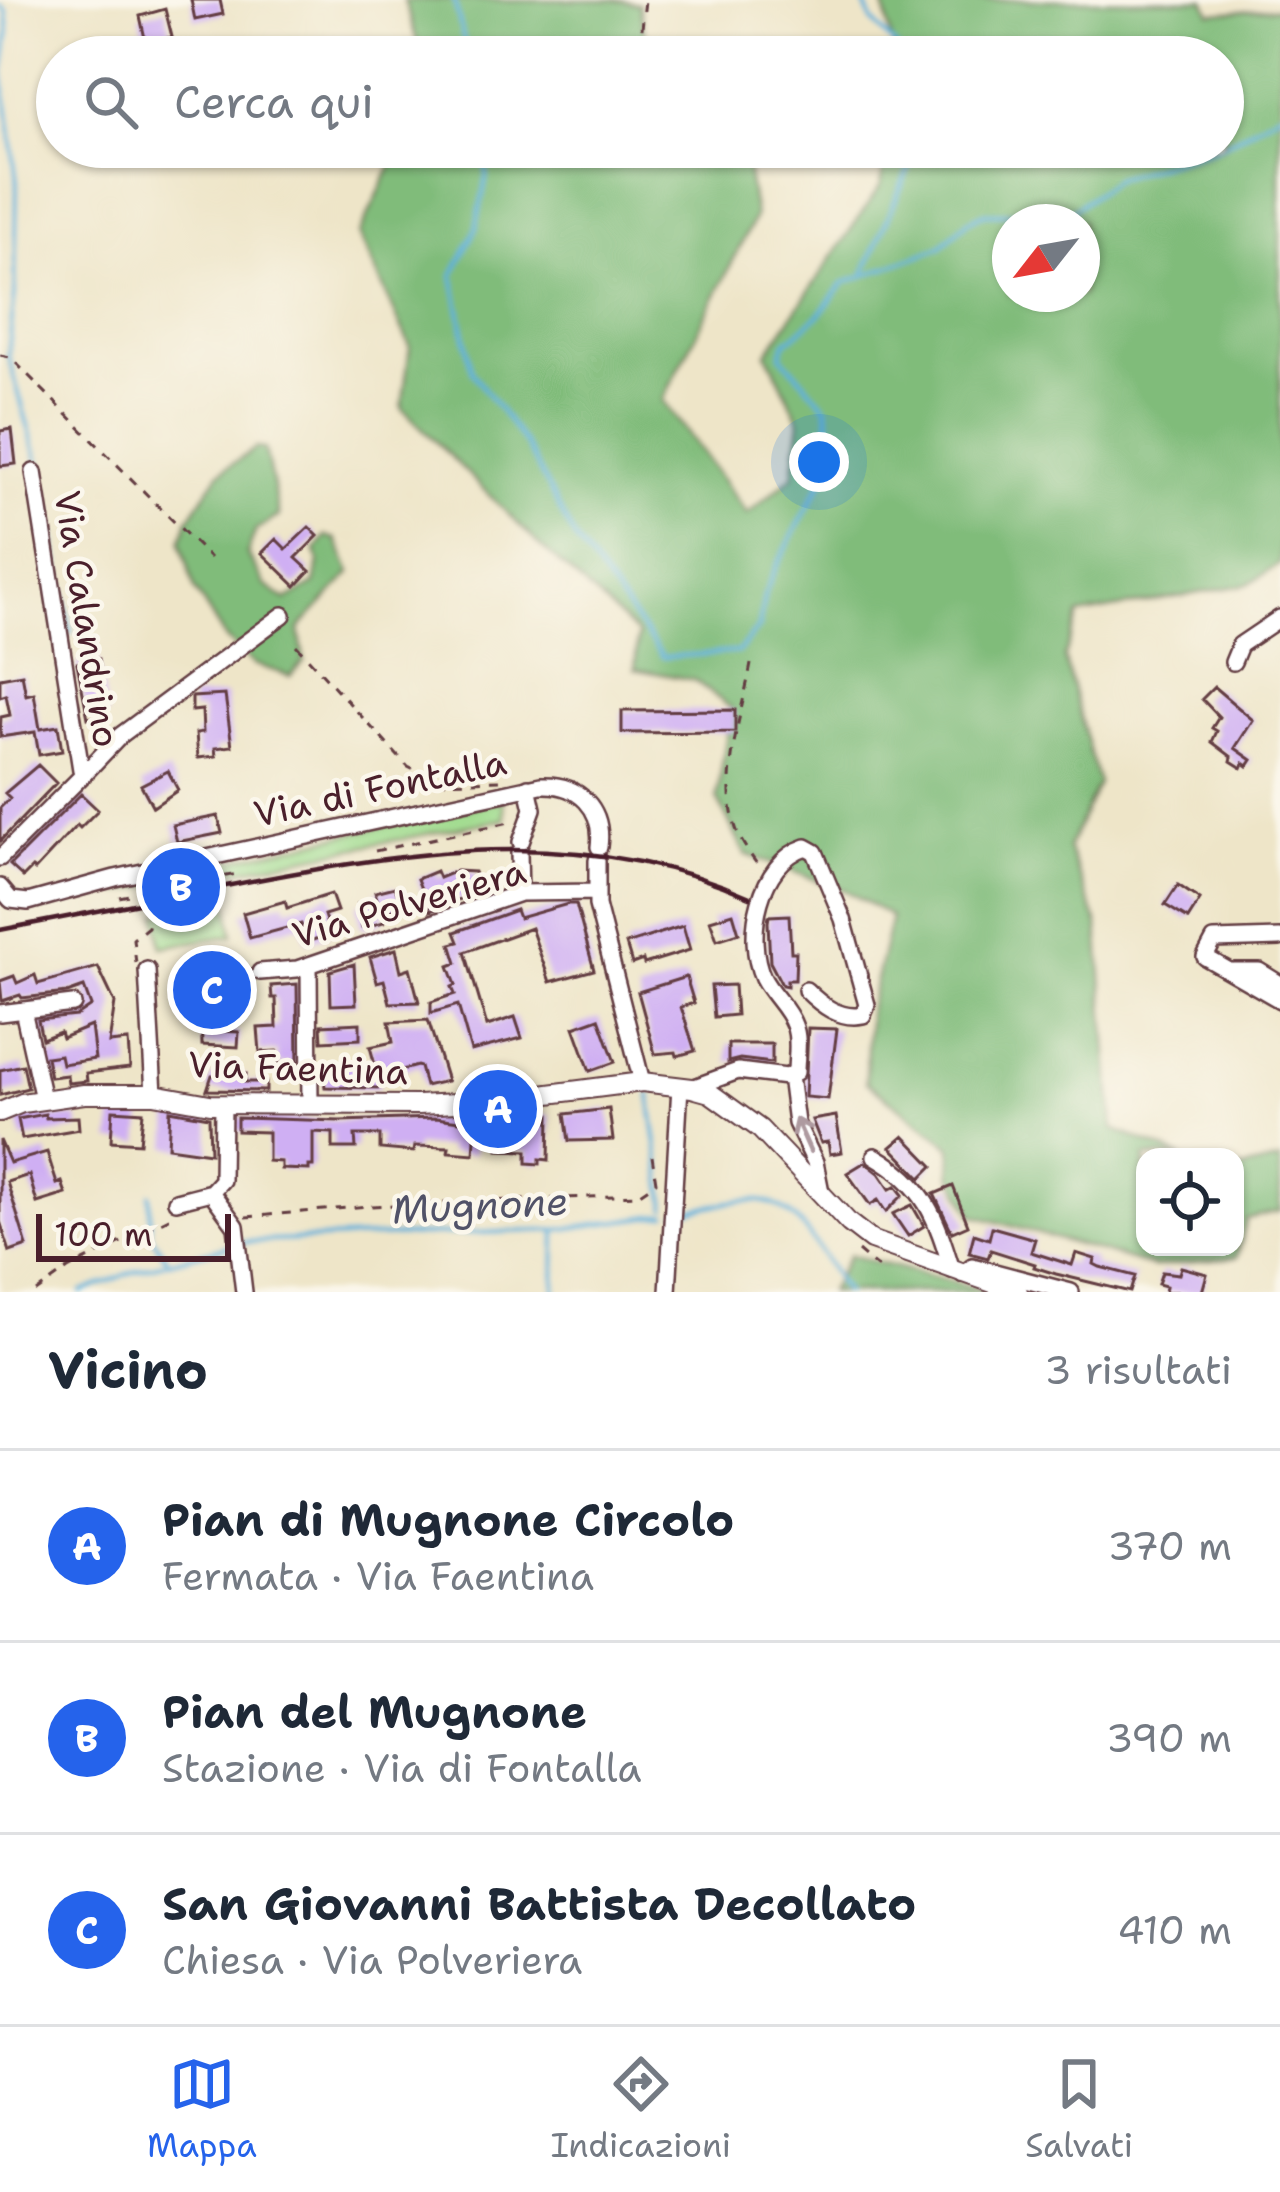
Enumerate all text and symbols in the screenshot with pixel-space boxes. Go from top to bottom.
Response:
search box [36,36,1244,168]
icon: search [78,69,144,135]
text: Cerca qui [174,72,374,132]
north arrow [992,204,1100,312]
your location [789,432,849,492]
street label: Via Calandrino [43,487,131,751]
street label: Via di Fontalla [249,737,511,839]
pin: B [142,842,220,932]
street label: Via Polveriera [287,846,531,960]
pin: C [173,945,251,1035]
street label: Via Faentina [187,1040,409,1096]
pin: A [459,1064,537,1154]
one-way arrow [790,1118,812,1154]
map controls [1136,1148,1244,1256]
button: locate [1136,1148,1244,1256]
water label: Mugnone [391,1174,569,1236]
scale bar [36,1208,231,1261]
text: 100 m [54,1212,153,1257]
text: Vicino [48,1336,208,1404]
text: 3 risultati [1044,1344,1232,1396]
text: Pian di Mugnone Circolo [162,1490,734,1550]
text: A [72,1520,102,1572]
text: 370 m [1107,1520,1232,1572]
text: Fermata · Via Faentina [162,1550,594,1602]
text: Pian del Mugnone [162,1682,587,1742]
text: B [75,1712,99,1764]
text: 390 m [1106,1712,1232,1764]
text: Stazione · Via di Fontalla [162,1742,641,1794]
text: San Giovanni Battista Decollato [162,1874,916,1934]
text: C [75,1904,99,1956]
text: 410 m [1117,1904,1232,1956]
text: Chiesa · Via Polveriera [162,1934,582,1986]
tab: Mappa [147,2051,257,2168]
tab: Indicazioni [551,2051,731,2168]
tab: Salvati [1025,2051,1133,2168]

